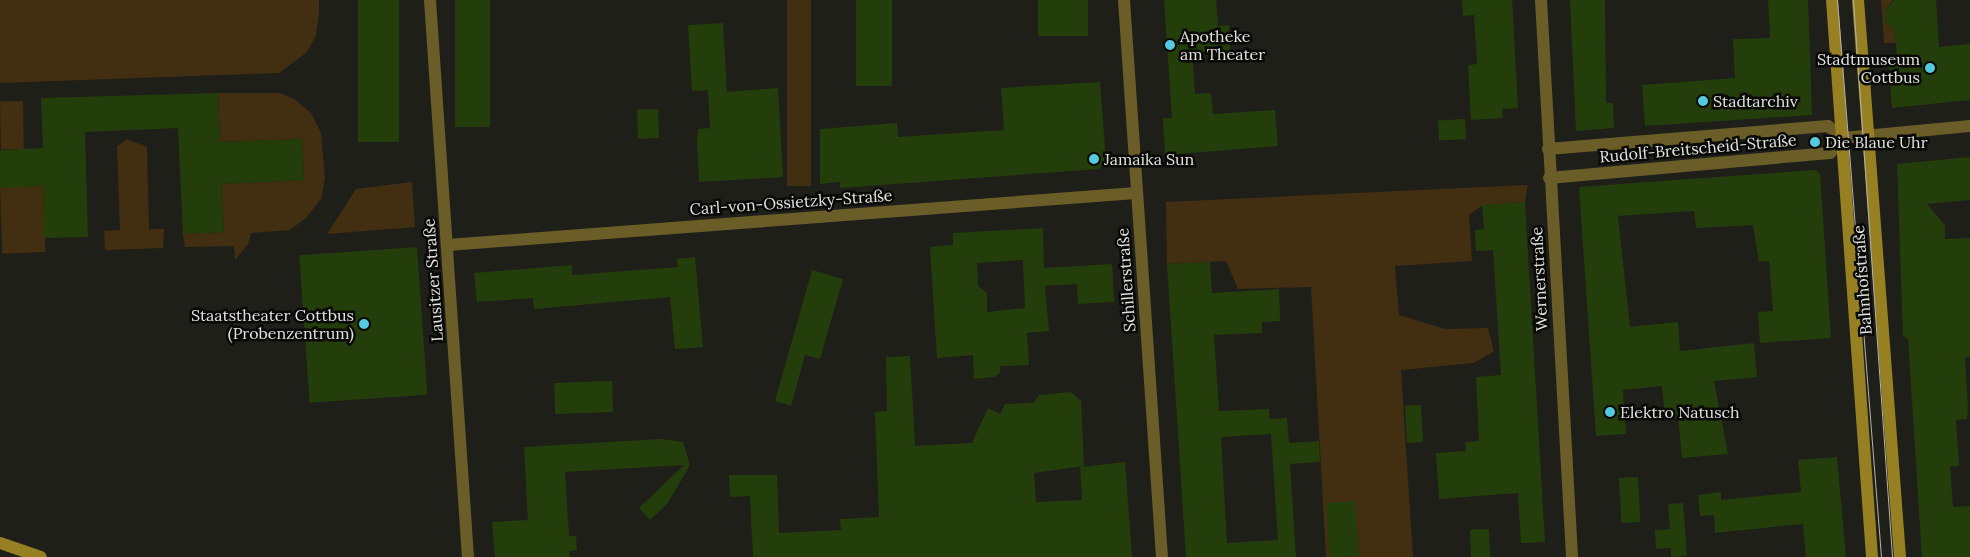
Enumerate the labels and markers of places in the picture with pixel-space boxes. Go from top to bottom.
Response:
place label: Apotheke am Theater [1180,26,1265,64]
marker: Apotheke am Theater [1164,39,1176,51]
place label: Stadtmuseum Cottbus [1817,49,1920,87]
marker: Stadtmuseum Cottbus [1924,62,1936,74]
place label: Stadtarchiv [1713,91,1798,111]
marker: Stadtarchiv [1697,95,1709,107]
place label: Die Blaue Uhr [1825,132,1928,152]
marker: Die Blaue Uhr [1809,136,1821,148]
place label: Jamaika Sun [1104,149,1194,169]
marker: Jamaika Sun [1088,153,1100,165]
place label: Staatstheater Cottbus (Probenzentrum) [191,305,354,343]
marker: Staatstheater Cottbus (Probenzentrum) [358,318,370,330]
place label: Elektro Natusch [1620,402,1740,422]
marker: Elektro Natusch [1604,406,1616,418]

